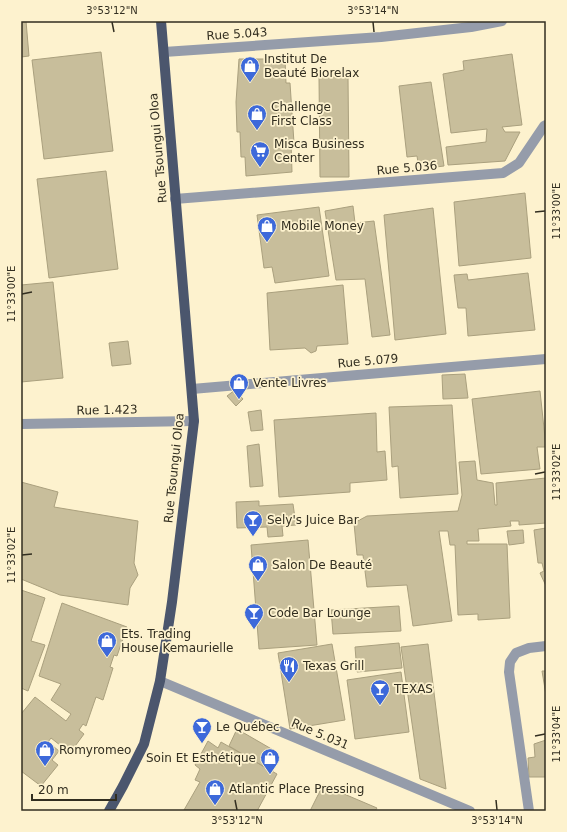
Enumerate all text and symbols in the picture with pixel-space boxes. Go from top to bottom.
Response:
text: 3°53'12"N [86,5,138,16]
text: 3°53'14"N [347,5,399,16]
street label: Rue 5.043 [206,25,268,43]
place label: Institut De Beauté Biorelax [264,52,359,80]
shop icon: Institut De Beauté Biorelax [239,55,261,83]
street label: Rue Tsoungui Oloa [146,92,170,204]
place label: Challenge First Class [271,100,332,128]
shop icon: Challenge First Class [246,103,268,131]
place label: Misca Business Center [274,137,365,165]
supermarket icon: Misca Business Center [249,140,271,168]
street label: Rue 5.036 [376,158,438,178]
text: 11°33'00"E [551,183,562,239]
shop icon: Mobile Money [256,215,278,243]
place label: Mobile Money [281,219,364,233]
text: 11°33'00"E [6,266,17,322]
street label: Rue 5.079 [337,351,399,371]
shop icon: Vente Livres [228,372,250,400]
place label: Vente Livres [253,376,327,390]
street label: Rue 1.423 [76,402,138,418]
street label: Rue Tsoungui Oloa [161,412,187,524]
text: 11°33'02"E [551,444,562,500]
bar icon: Sely's Juice Bar [242,509,264,537]
place label: Sely's Juice Bar [267,513,359,527]
text: 11°33'02"E [6,527,17,583]
shop icon: Salon De Beauté [247,554,269,582]
place label: Salon De Beauté [272,558,372,572]
bar icon: Code Bar Lounge [243,602,265,630]
place label: Code Bar Lounge [268,606,371,620]
place label: Ets. Trading House Kemaurielle [121,627,233,655]
shop icon: Ets. Trading House Kemaurielle [96,630,118,658]
restaurant icon: Texas Grill [278,655,300,683]
place label: Texas Grill [302,659,364,673]
bar icon: TEXAS [369,678,391,706]
place label: TEXAS [393,682,433,696]
text: 11°33'04"E [551,706,562,762]
bar icon: Le Québec [191,716,213,744]
street label: Rue 5.031 [289,716,351,752]
place label: Le Québec [216,720,280,734]
shop icon: Romyromeo [34,739,56,767]
place label: Romyromeo [59,743,131,757]
shop icon: Soin Et Esthétique [259,747,281,775]
place label: Soin Et Esthétique [146,751,256,765]
scale bar [32,776,116,802]
shop icon: Atlantic Place Pressing [204,778,226,806]
place label: Atlantic Place Pressing [229,782,364,796]
text: 20 m [38,783,69,797]
text: 3°53'12"N [211,815,263,826]
text: 3°53'14"N [471,815,523,826]

